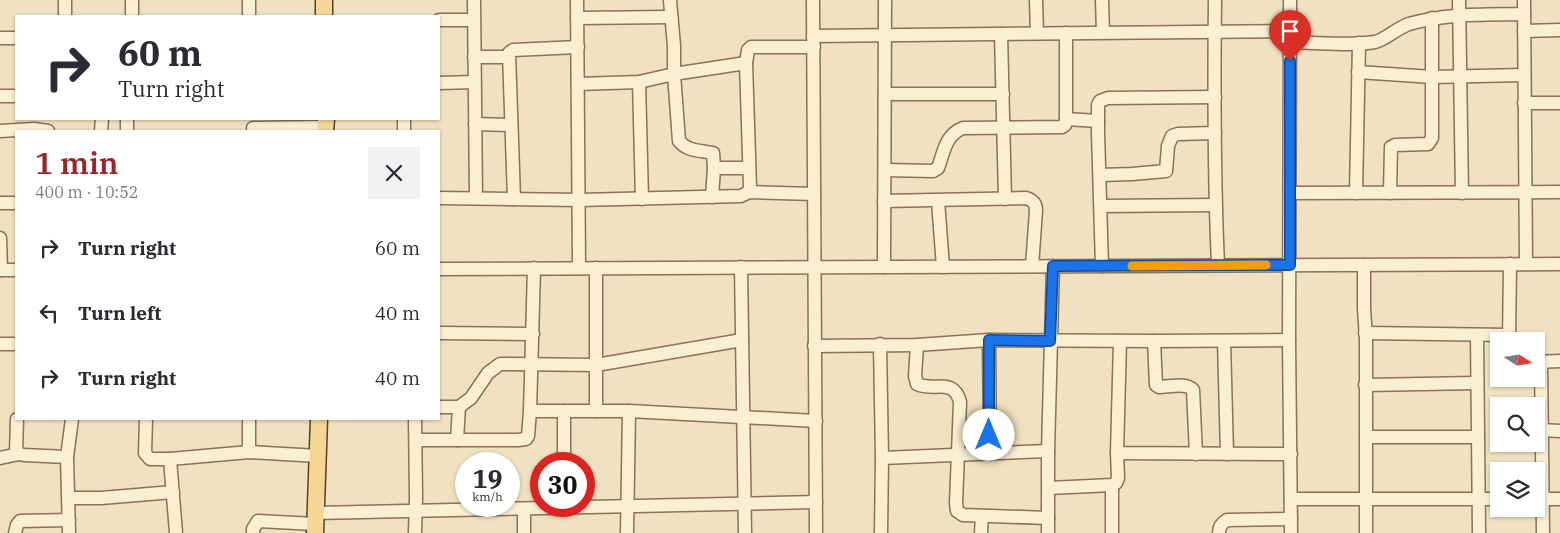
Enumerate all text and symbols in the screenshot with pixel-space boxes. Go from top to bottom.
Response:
pin [1269,10,1311,61]
icon: arrive [1276,17,1304,45]
text: 60 m [118,30,202,76]
icon: right [35,35,100,100]
text: Turn right [118,74,225,103]
text: 1 min [35,143,118,182]
button: close [368,147,420,199]
text: 400 m · 10:52 [35,182,138,202]
icon: right [35,234,63,262]
text: Turn right [78,236,176,260]
text: 60 m [375,236,420,260]
icon: left [35,299,63,327]
text: Turn left [78,301,161,325]
text: 40 m [375,301,420,325]
north arrow [1490,332,1545,388]
map controls [1490,332,1545,517]
icon: right [35,364,63,392]
text: Turn right [78,366,176,390]
text: 40 m [375,366,420,390]
button: search [1490,397,1545,452]
position arrow [962,408,1014,460]
speed limit sign: 30 [530,452,595,517]
text: 19 [472,462,503,495]
button: layers [1490,462,1545,517]
text: km/h [472,489,503,504]

